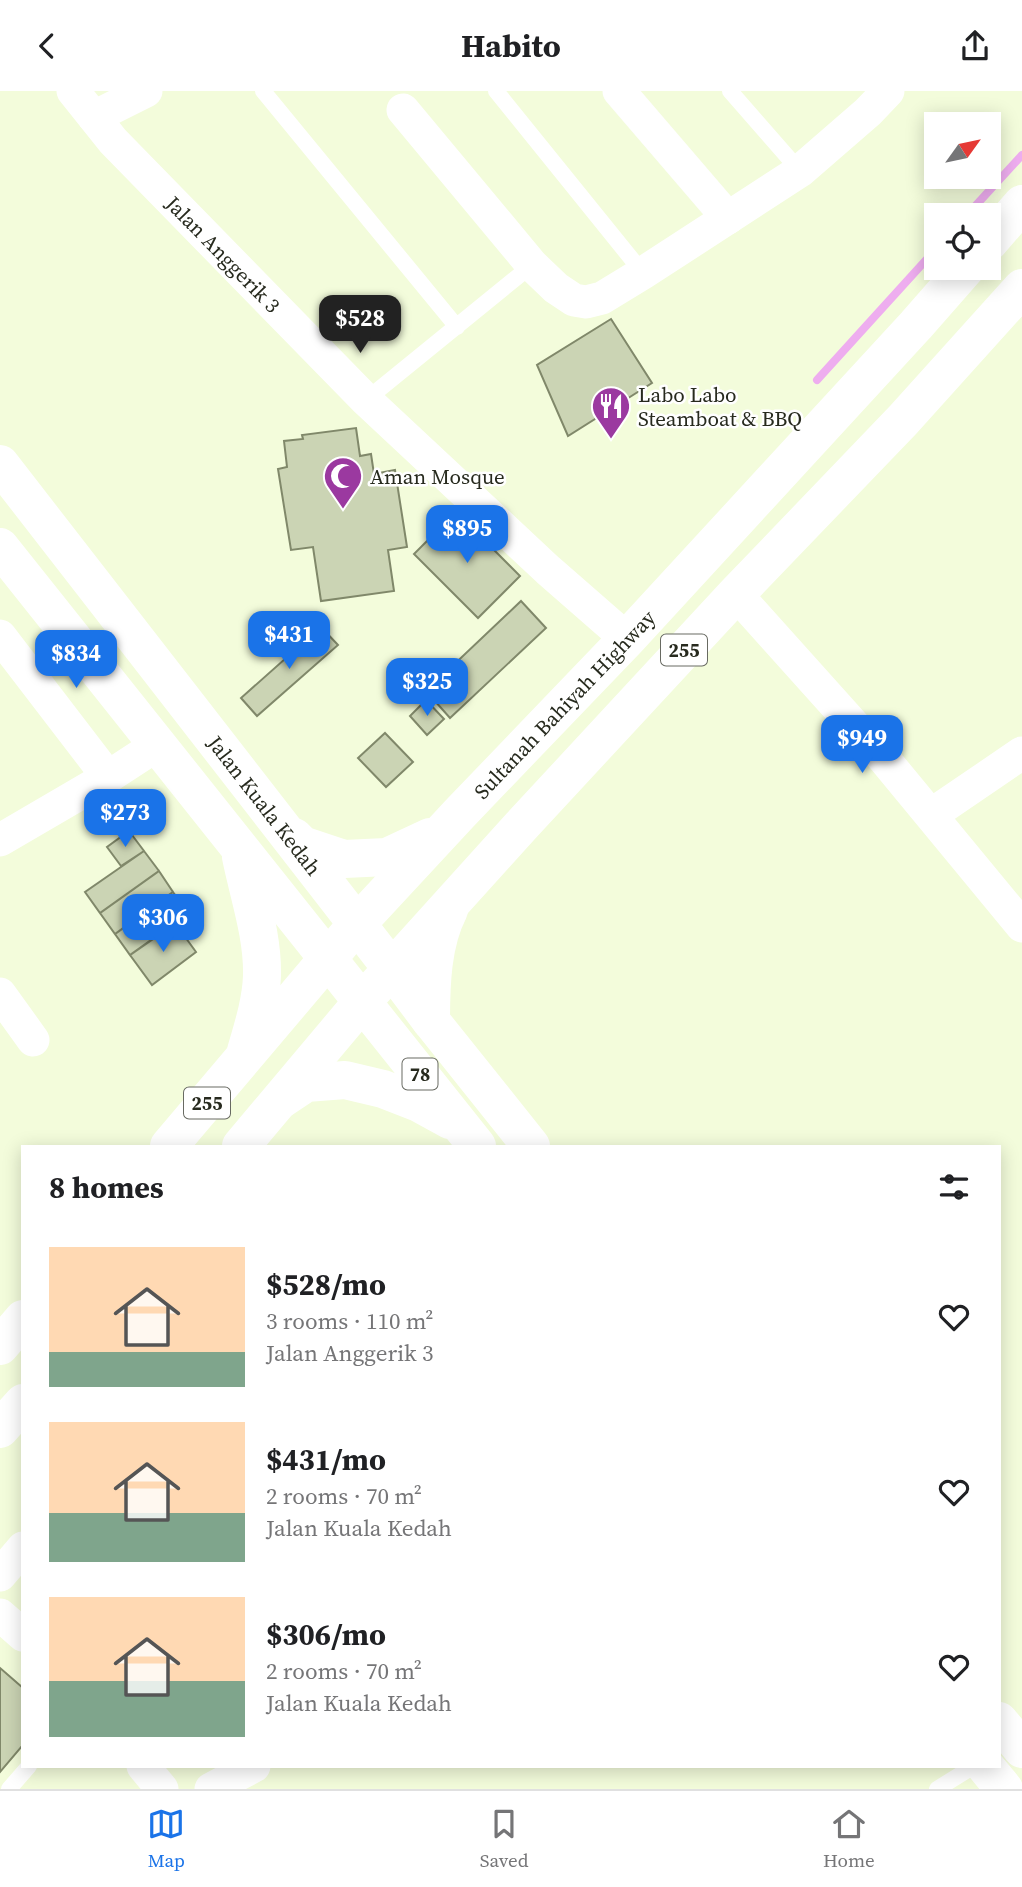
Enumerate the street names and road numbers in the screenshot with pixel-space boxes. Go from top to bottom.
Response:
street label: Jalan Anggerik 3 [159,188,287,319]
street label: Sultanah Bahiyah Highway [467,603,662,805]
road number: 255 [661,635,707,665]
street label: Jalan Kuala Kedah [201,728,328,881]
road number: 78 [402,1058,438,1089]
road number: 255 [184,1087,230,1119]

